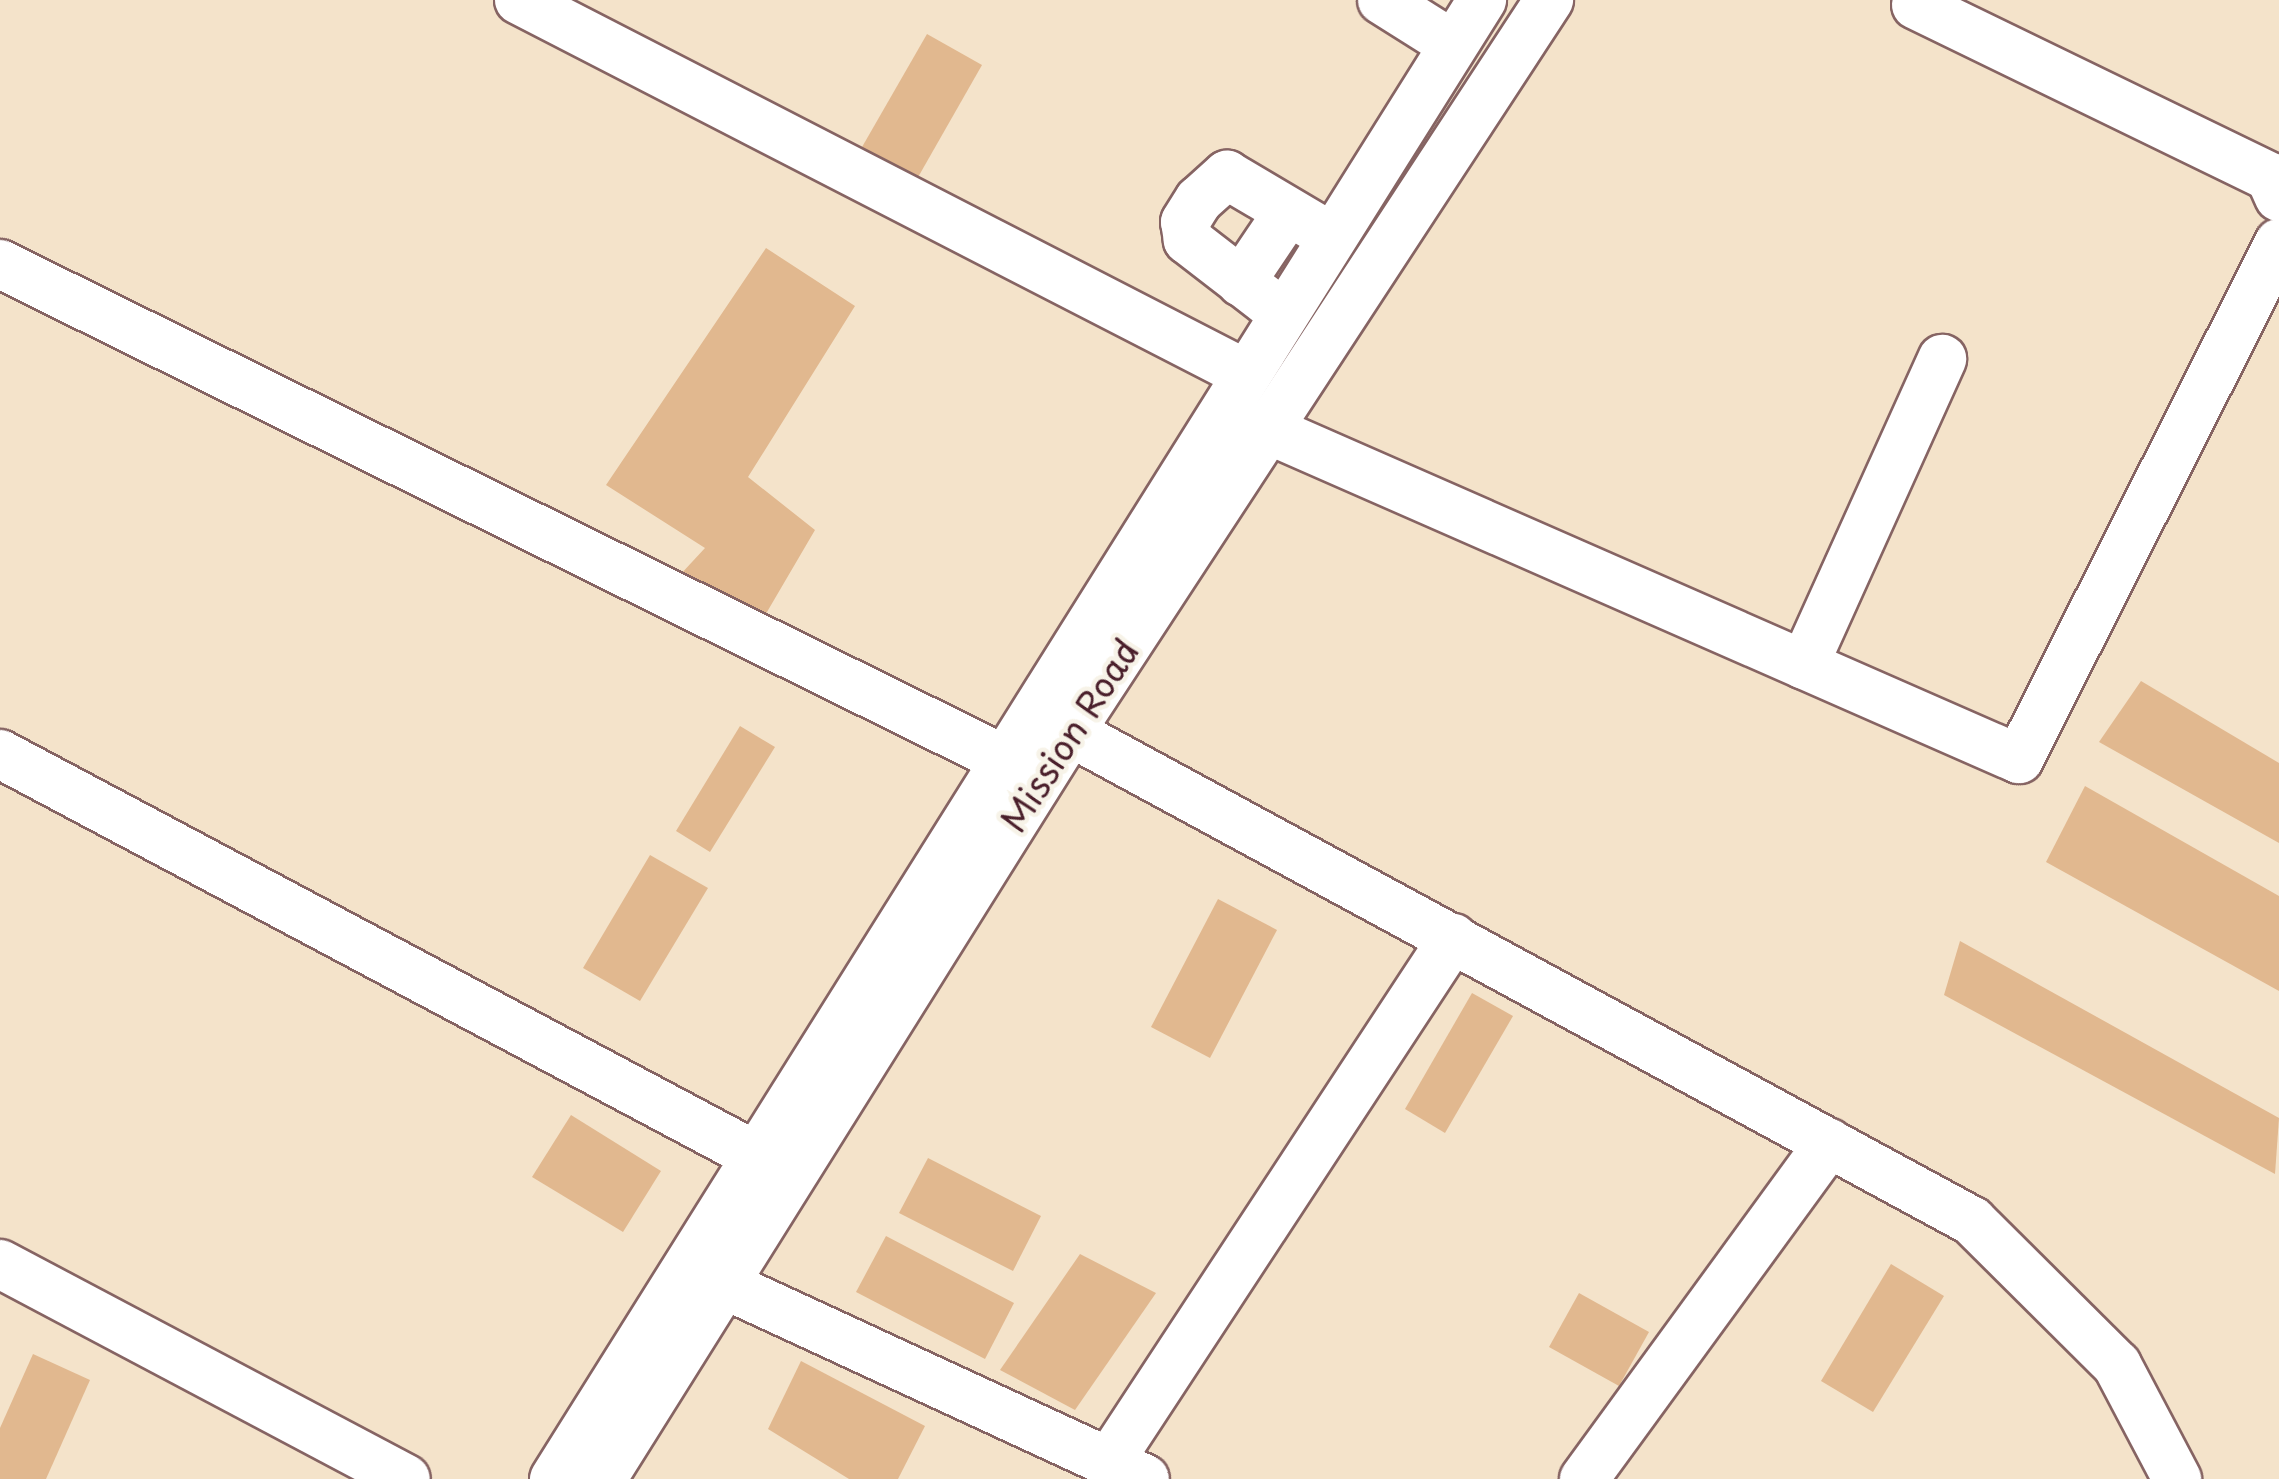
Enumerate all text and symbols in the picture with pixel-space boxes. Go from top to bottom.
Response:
street label: Mission Road [991,631,1147,839]

